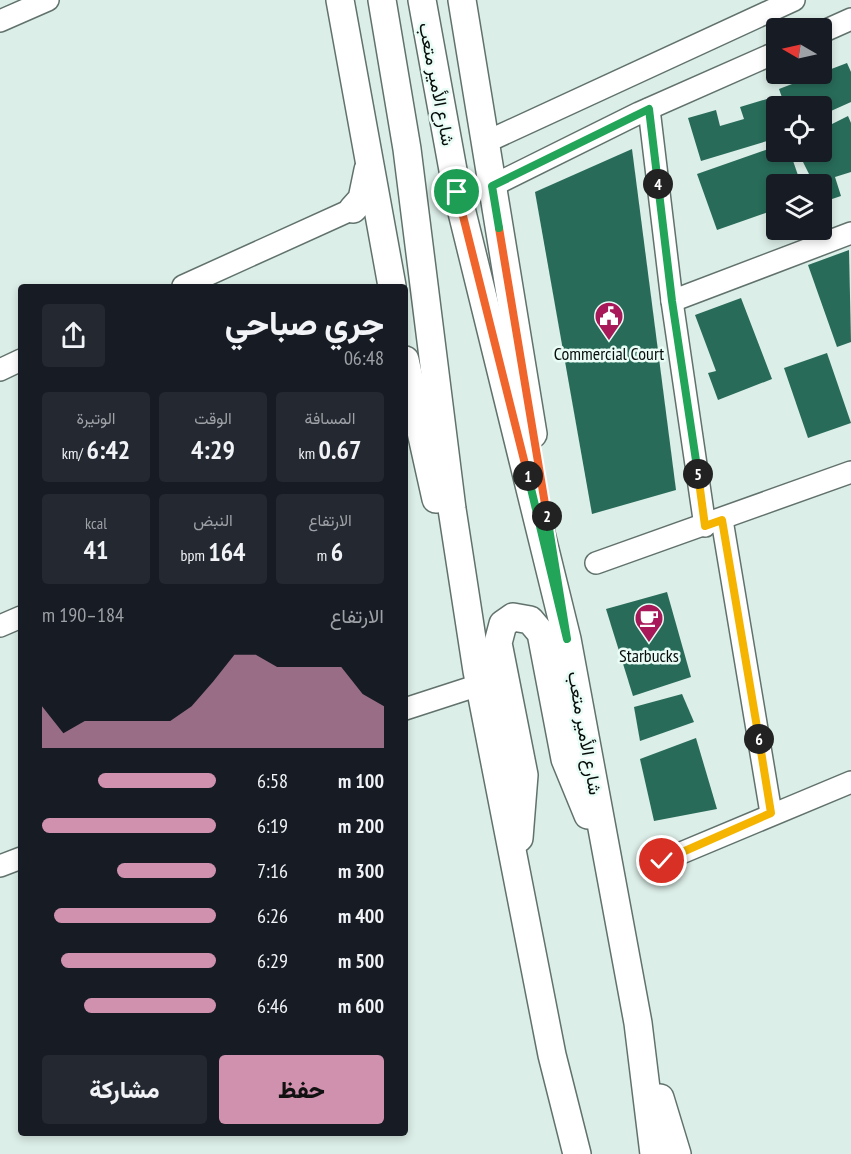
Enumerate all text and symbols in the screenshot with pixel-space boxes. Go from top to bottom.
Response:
north arrow [766,18,832,84]
map controls [766,18,832,240]
street label: شارع الأمير متعب [413,20,460,148]
button: locate [766,96,832,162]
pin [431,166,482,217]
pin: 4 [643,169,673,199]
text: 4 [654,174,662,194]
button: layers [766,174,832,240]
icon: arrive [440,175,473,208]
public building icon: Commercial Court [593,300,625,342]
text: جري صباحي [225,301,384,344]
button: share [42,304,105,367]
place label: Commercial Court [554,342,664,365]
text: 06:48 [344,345,384,371]
text: الوتيرة [76,408,116,428]
text: الوقت [194,408,232,428]
text: المسافة [305,408,355,428]
text: 6:42 [86,433,130,466]
text: 4:29 [191,433,235,466]
text: 0.67 [319,433,361,466]
text: /km [62,443,86,463]
text: km [299,443,319,463]
pin: 5 [683,459,713,489]
pin: 1 [513,461,543,491]
text: 5 [694,464,702,484]
text: 1 [524,466,532,486]
pin: 2 [532,501,562,531]
text: 2 [543,506,551,526]
text: النبض [193,510,233,530]
text: الارتفاع [308,510,352,530]
text: kcal [85,513,107,533]
text: 41 [84,533,108,566]
text: 164 [208,535,246,568]
text: 6 [331,535,343,568]
text: bpm [180,545,208,565]
text: m [317,545,331,565]
text: 184–190 m [42,602,124,628]
cafe icon: Starbucks [633,602,665,644]
text: الارتفاع [330,603,384,629]
place label: Starbucks [619,644,679,667]
street label: شارع الأمير متعب [562,669,607,797]
pin: 6 [744,724,774,754]
text: 6 [755,729,763,749]
text: 6:58 [257,768,288,794]
text: 100 m [338,768,384,794]
text: 6:19 [257,813,288,839]
text: 200 m [338,813,384,839]
pin [636,835,687,886]
icon: check [645,844,678,877]
text: 7:16 [257,858,288,884]
text: 300 m [338,858,384,884]
text: 6:26 [257,903,288,929]
text: 400 m [338,903,384,929]
text: 6:29 [257,948,288,974]
text: 500 m [338,948,384,974]
text: 6:46 [257,993,288,1019]
text: 600 m [338,993,384,1019]
button: مشاركة [42,1055,207,1124]
button: حفظ [219,1055,384,1124]

